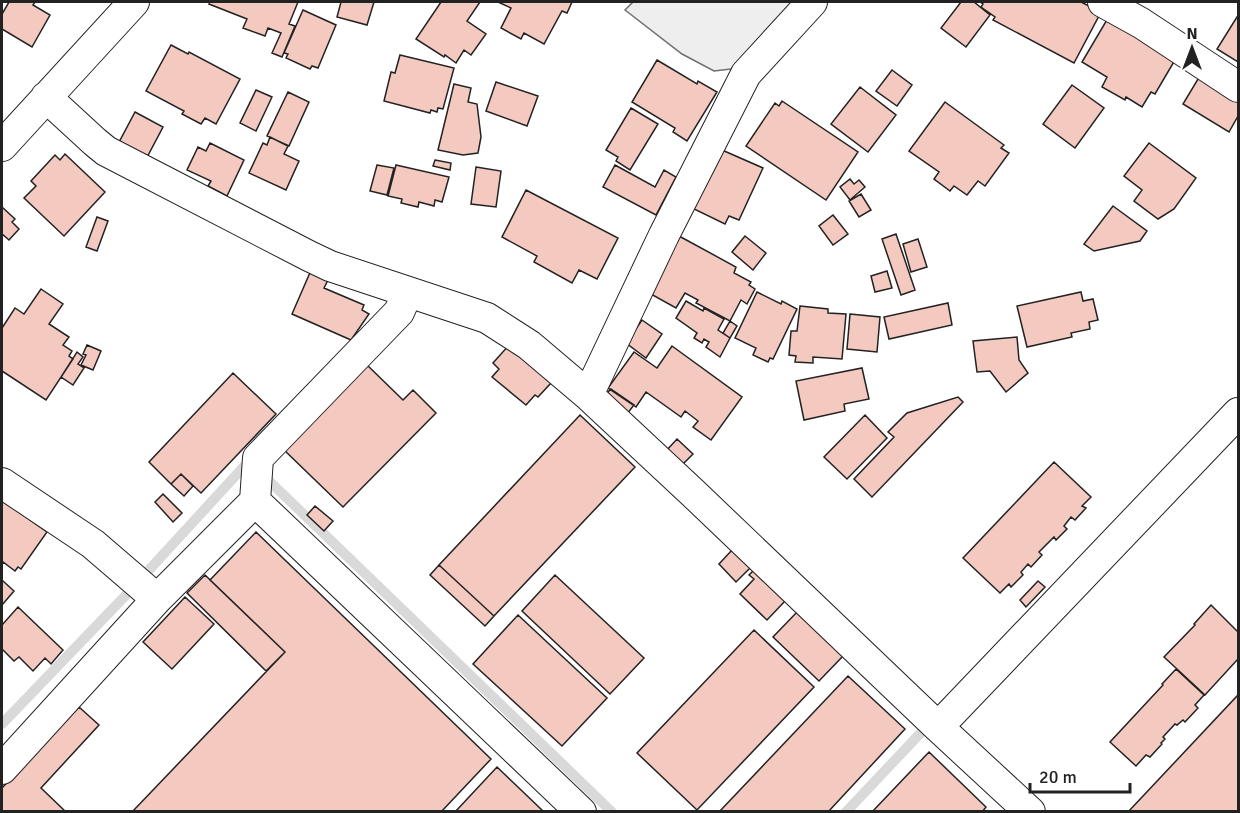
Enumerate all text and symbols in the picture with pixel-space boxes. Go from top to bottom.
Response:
north arrow [1162,18,1222,78]
text: N [1186,24,1198,44]
scale bar [1030,756,1130,794]
text: 20 m [1039,766,1077,788]

